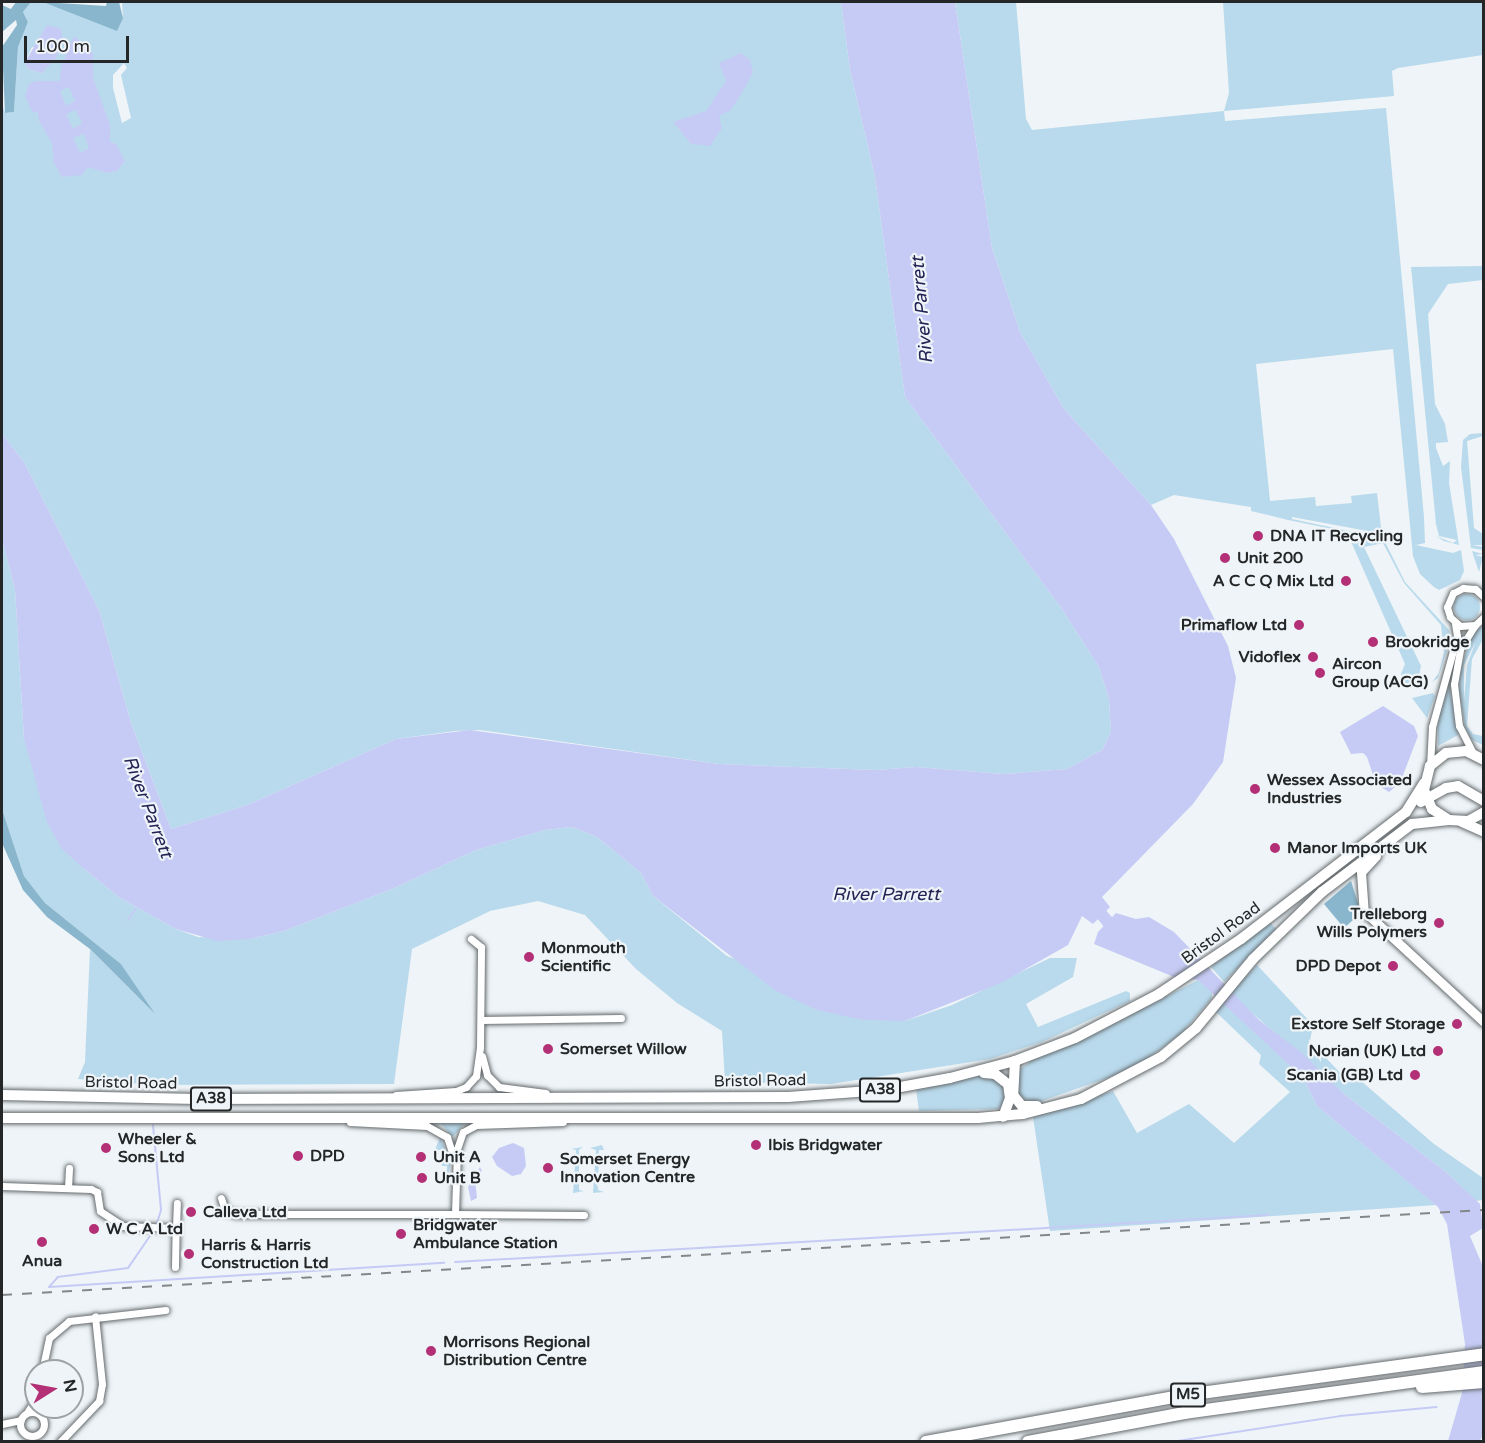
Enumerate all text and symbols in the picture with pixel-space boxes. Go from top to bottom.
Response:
scale bar [27,24,132,62]
text: 100 m [35,35,90,57]
water label: River Parrett [907,255,937,365]
place label: DNA IT Recycling [1270,526,1403,546]
marker: DNA IT Recycling [1251,529,1265,543]
place label: Unit 200 [1237,548,1303,568]
marker: Unit 200 [1218,551,1232,565]
place label: A C C Q Mix Ltd [1213,571,1334,591]
marker: A C C Q Mix Ltd [1339,574,1353,588]
place label: Primaflow Ltd [1181,615,1287,635]
marker: Primaflow Ltd [1292,618,1306,632]
place label: Brookridge [1385,632,1469,652]
marker: Brookridge [1366,635,1380,649]
place label: Vidoflex [1239,647,1301,667]
marker: Vidoflex [1306,650,1320,664]
place label: Aircon Group (ACG) [1332,654,1428,692]
marker: Aircon Group (ACG) [1313,666,1327,680]
water label: River Parrett [119,753,177,861]
place label: Wessex Associated Industries [1267,770,1412,808]
marker: Wessex Associated Industries [1248,782,1262,796]
place label: Manor Imports UK [1287,838,1427,858]
marker: Manor Imports UK [1268,841,1282,855]
water label: River Parrett [832,883,940,905]
street label: Bristol Road [1178,898,1264,968]
place label: Trelleborg Wills Polymers [1317,904,1427,942]
marker: Trelleborg Wills Polymers [1432,916,1446,930]
place label: Monmouth Scientific [541,938,626,976]
marker: Monmouth Scientific [522,950,536,964]
place label: DPD Depot [1295,956,1381,976]
marker: DPD Depot [1386,959,1400,973]
place label: Exstore Self Storage [1291,1014,1445,1034]
marker: Exstore Self Storage [1450,1017,1464,1031]
place label: Somerset Willow [560,1039,687,1059]
place label: Norian (UK) Ltd [1309,1041,1426,1061]
marker: Somerset Willow [541,1042,555,1056]
marker: Norian (UK) Ltd [1431,1044,1445,1058]
place label: Scania (GB) Ltd [1287,1065,1403,1085]
marker: Scania (GB) Ltd [1408,1068,1422,1082]
street label: Bristol Road [713,1071,807,1091]
street label: Bristol Road [84,1073,178,1093]
road number: A38 [858,1078,902,1102]
road number: A38 [188,1087,234,1111]
place label: Wheeler & Sons Ltd [118,1129,197,1167]
place label: Ibis Bridgwater [768,1135,882,1155]
marker: Ibis Bridgwater [749,1138,763,1152]
marker: Wheeler & Sons Ltd [99,1141,113,1155]
place label: DPD [310,1146,345,1166]
place label: Unit A [433,1147,481,1167]
marker: DPD [291,1149,305,1163]
place label: Somerset Energy Innovation Centre [560,1149,695,1187]
marker: Unit A [414,1150,428,1164]
marker: Somerset Energy Innovation Centre [541,1161,555,1175]
place label: Unit B [434,1168,481,1188]
marker: Unit B [415,1171,429,1185]
place label: Calleva Ltd [203,1202,287,1222]
marker: Calleva Ltd [184,1205,198,1219]
place label: Bridgwater Ambulance Station [413,1215,558,1253]
place label: W C A Ltd [106,1219,183,1239]
marker: W C A Ltd [87,1222,101,1236]
marker: Bridgwater Ambulance Station [394,1227,408,1241]
marker: Anua [35,1235,49,1249]
place label: Harris & Harris Construction Ltd [201,1235,329,1273]
marker: Harris & Harris Construction Ltd [182,1247,196,1261]
place label: Anua [22,1251,62,1271]
place label: Morrisons Regional Distribution Centre [443,1332,590,1370]
marker: Morrisons Regional Distribution Centre [424,1344,438,1358]
north arrow [24,1359,84,1419]
text: N [59,1378,81,1394]
road number: M5 [1170,1383,1206,1407]

